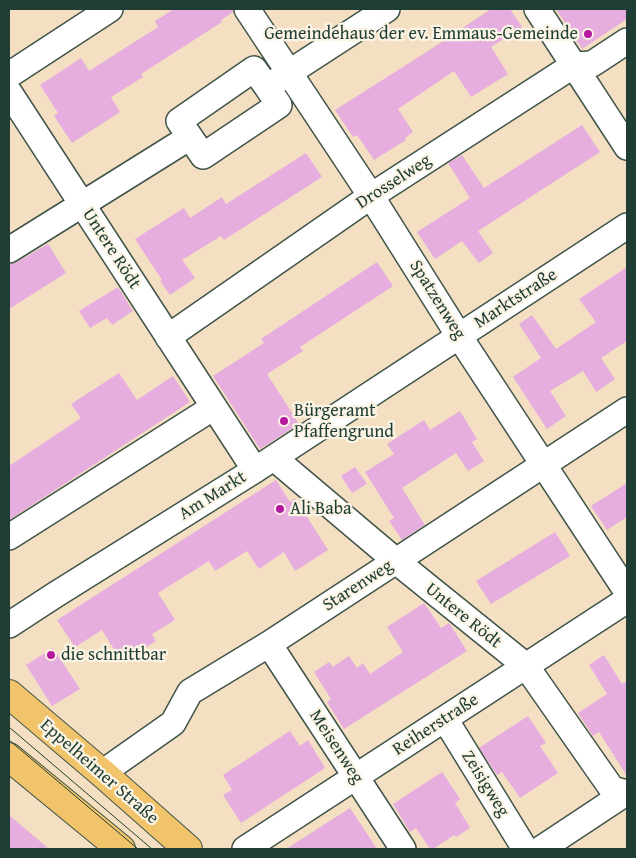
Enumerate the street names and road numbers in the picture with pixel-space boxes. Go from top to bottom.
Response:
street label: Drosselweg [353,150,435,214]
street label: Untere Rödt [77,205,145,293]
street label: Spatzenweg [404,256,470,344]
street label: Marktstraße [471,264,561,334]
street label: Am Markt [175,467,251,525]
street label: Starenweg [319,555,397,617]
street label: Untere Rödt [421,579,505,653]
street label: Reiherstraße [389,689,483,761]
street label: Meisenweg [304,706,368,788]
street label: Eppelheimer Straße [35,715,163,829]
street label: Zeisigweg [456,747,514,821]

